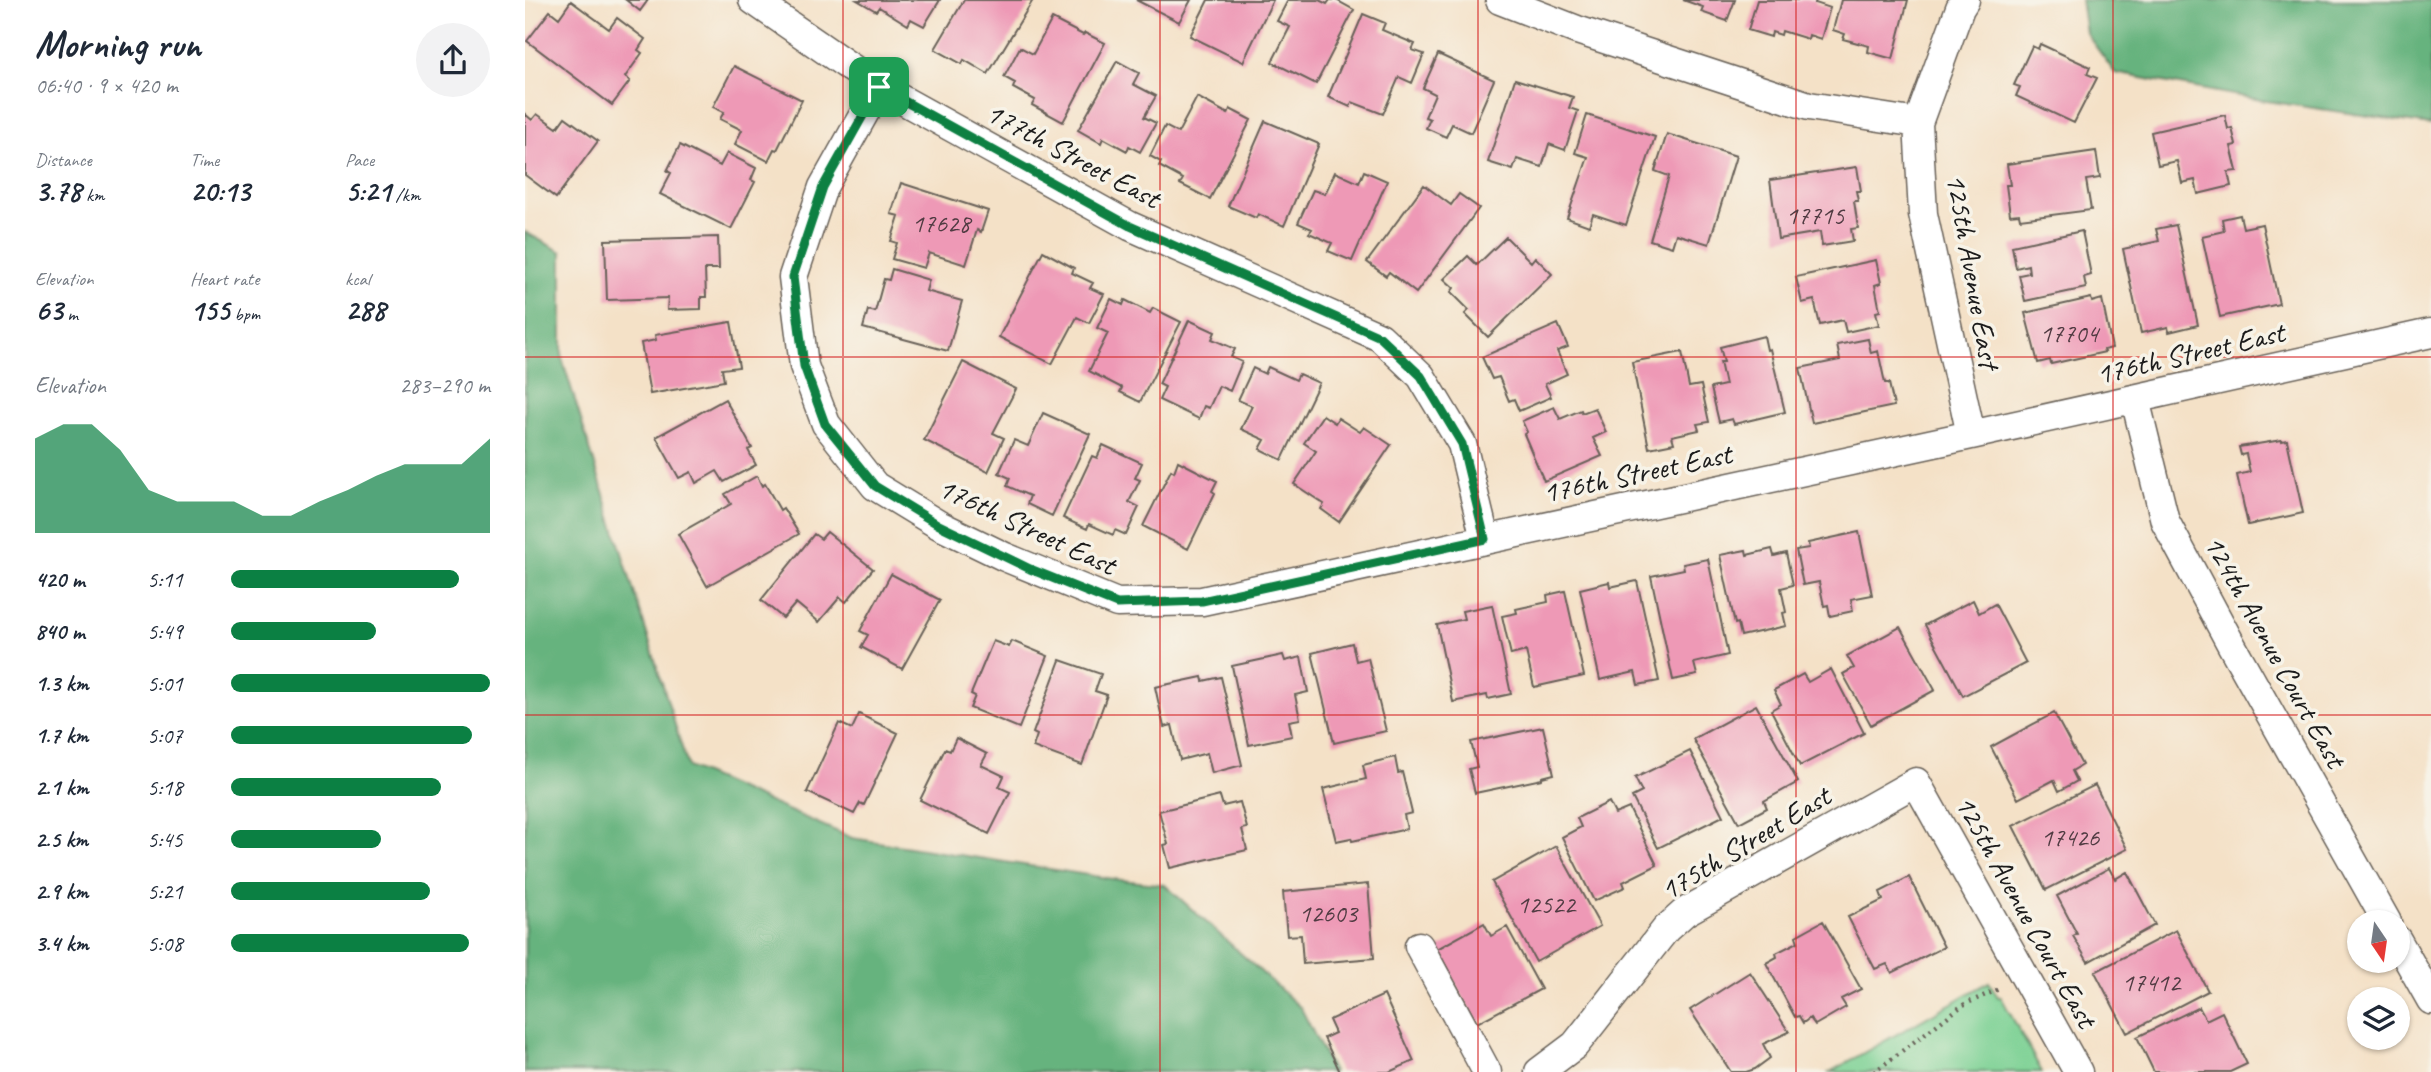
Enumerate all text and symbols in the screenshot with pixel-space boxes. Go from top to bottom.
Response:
text: Morning run [35,21,201,68]
button: share [416,23,490,97]
pin [849,57,909,117]
icon: arrive [860,68,898,106]
text: 06:40 · 9 × 420 m [35,71,178,100]
street label: 177th Street East [979,93,1169,218]
text: Distance [35,148,92,172]
text: Time [190,148,219,172]
text: Pace [345,148,374,172]
street label: 125th Avenue East [1937,171,2010,375]
text: 3.78 [35,172,81,210]
text: 20:13 [190,172,250,210]
text: 5:21 [345,172,391,210]
text: km [81,183,105,207]
text: /km [391,183,420,207]
house number: 17715 [1786,199,1846,232]
house number: 17628 [912,207,973,240]
text: Elevation [35,267,93,291]
text: Heart rate [190,267,259,291]
text: kcal [345,267,370,291]
text: 63 [35,291,63,329]
text: 155 [190,291,230,329]
text: 288 [345,291,386,329]
text: m [63,302,78,326]
text: bpm [230,302,260,326]
street label: 176th Street East [2092,312,2291,393]
house number: 17704 [2040,317,2101,350]
text: Elevation [35,371,106,400]
text: 283–290 m [399,371,490,400]
street label: 176th Street East [1539,434,1738,512]
street label: 176th Street East [932,468,1125,585]
street label: 124th Avenue Court East [2195,528,2356,777]
text: 420 m [35,565,85,594]
text: 5:11 [147,565,183,594]
text: 840 m [35,617,85,646]
text: 5:49 [147,617,183,646]
text: 1.3 km [35,669,89,698]
text: 5:01 [147,669,183,698]
text: 1.7 km [35,721,88,750]
text: 5:07 [147,721,183,750]
text: 2.1 km [35,773,89,802]
text: 5:18 [147,773,183,802]
street label: 175th Street East [1653,776,1840,909]
street label: 125th Avenue Court East [1946,788,2107,1037]
house number: 17426 [2041,821,2101,854]
text: 2.5 km [35,825,88,854]
text: 5:45 [147,825,183,854]
text: 2.9 km [35,877,88,906]
text: 5:21 [147,877,183,906]
house number: 12522 [1517,888,1578,921]
house number: 12603 [1299,897,1360,930]
north arrow [2347,910,2410,973]
map controls [2347,910,2410,1050]
text: 3.4 km [35,929,89,958]
text: 5:08 [147,929,183,958]
house number: 17412 [2122,966,2183,999]
button: layers [2347,987,2410,1050]

